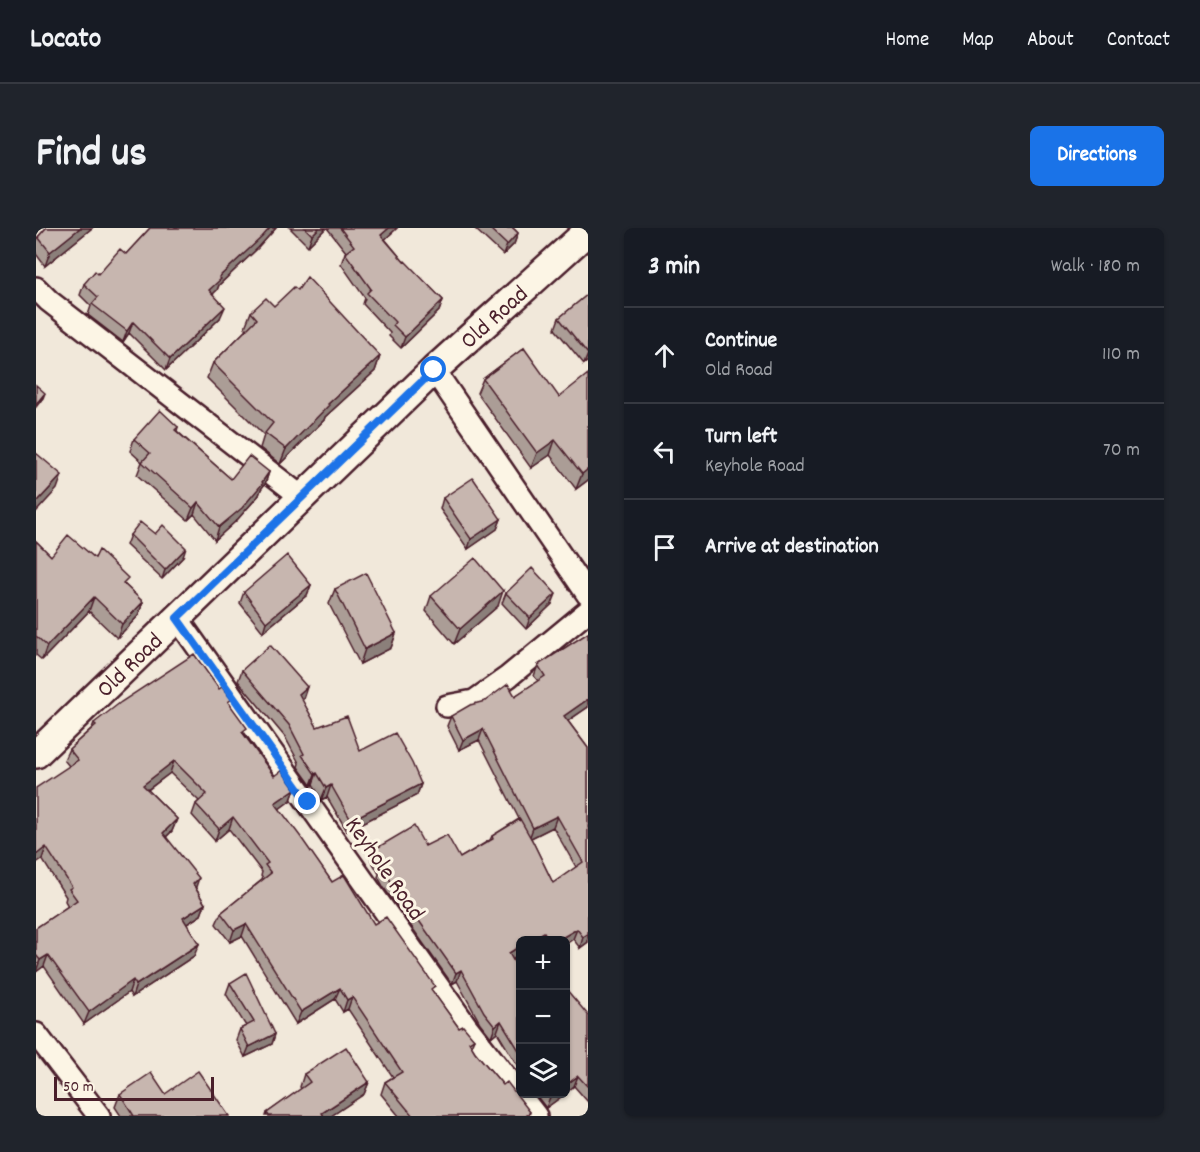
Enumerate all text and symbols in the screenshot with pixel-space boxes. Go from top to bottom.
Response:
text: Locato [30,21,101,61]
text: Home [885,26,929,56]
text: Map [962,26,994,56]
text: About [1027,26,1074,56]
text: Contact [1107,26,1170,56]
text: Find us [36,126,147,186]
button: Directions [1030,126,1164,186]
text: 3 min [648,249,700,286]
text: Walk · 180 m [1051,253,1140,281]
street label: Old Road [454,279,537,358]
text: Continue [705,326,777,357]
icon: ahead [648,339,681,372]
text: 110 m [1102,341,1140,369]
route start [420,356,446,382]
text: Old Road [705,357,773,385]
text: Turn left [705,422,777,453]
icon: left [648,435,681,468]
text: 70 m [1103,437,1140,465]
text: Keyhole Road [705,453,805,481]
icon: arrive [648,531,681,564]
text: Arrive at destination [705,532,879,563]
street label: Old Road [90,626,172,707]
route end [294,788,320,814]
street label: Keyhole Road [335,811,432,928]
map controls [516,936,570,1098]
button: + [516,936,570,990]
button: − [516,990,570,1044]
button: layers [516,1044,570,1098]
scale bar [54,1074,214,1102]
text: 50 m [63,1076,94,1099]

